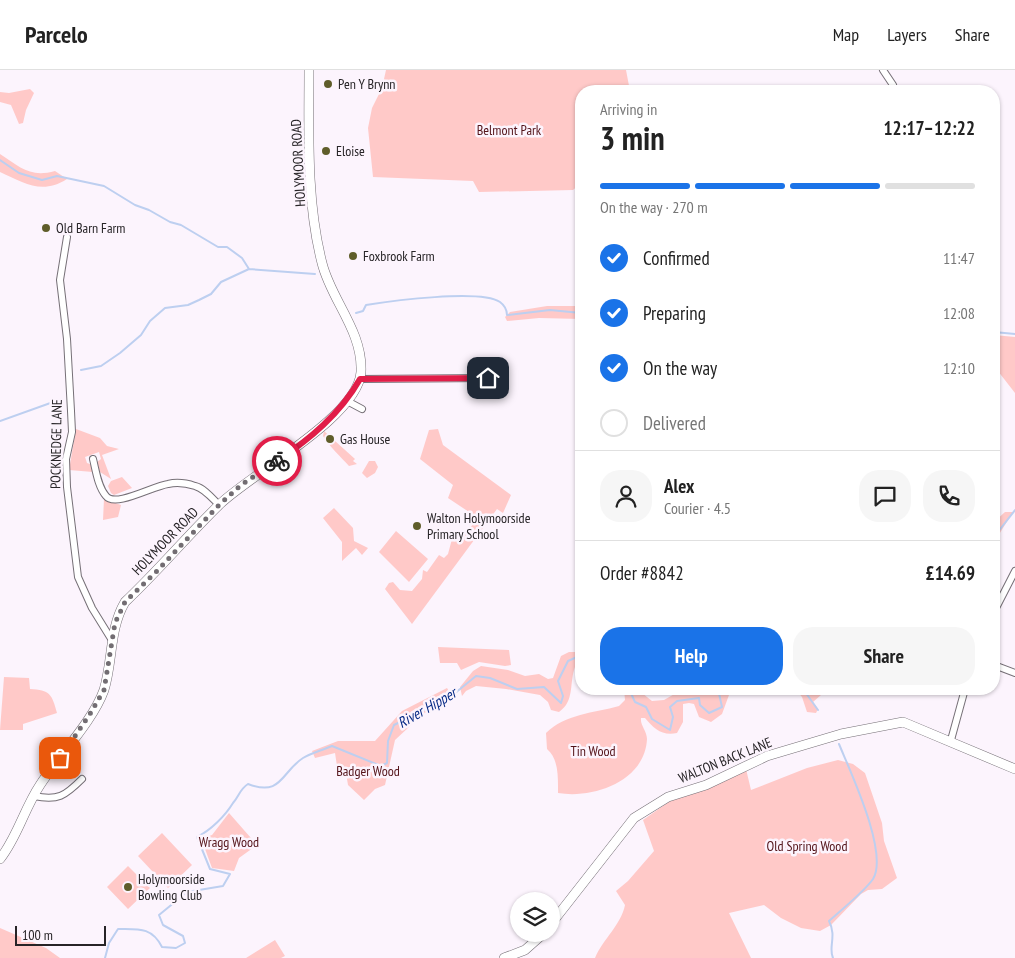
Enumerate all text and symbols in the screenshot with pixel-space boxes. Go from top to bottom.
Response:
text: Parcelo [25,19,88,50]
text: Map [833,23,859,46]
text: Layers [887,23,927,46]
text: Share [955,23,990,46]
place label: Pen Y Brynn [338,75,396,93]
marker: Pen Y Brynn [322,78,334,90]
text: Arriving in [600,99,657,119]
text: 12:17–12:22 [883,116,975,140]
text: 3 min [600,117,665,159]
street label: HOLYMOOR ROAD [287,119,309,207]
park label: Belmont Park [477,121,542,139]
place label: Eloise [336,142,365,160]
marker: Eloise [320,145,332,157]
text: On the way · 270 m [600,197,708,217]
place label: Old Barn Farm [56,219,125,237]
marker: Old Barn Farm [40,222,52,234]
icon: check [600,244,628,272]
text: Confirmed [643,246,710,270]
place label: Foxbrook Farm [363,247,435,265]
text: 11:47 [943,248,975,268]
marker: Foxbrook Farm [347,250,359,262]
icon: check [600,299,628,327]
text: Preparing [643,301,706,325]
text: 12:08 [943,303,975,323]
icon: check [600,354,628,382]
text: On the way [643,356,717,380]
pin [467,357,509,399]
text: 12:10 [943,358,975,378]
icon: home [474,364,502,392]
street label: POCKNEDGE LANE [46,399,66,489]
text: Delivered [643,411,706,435]
place label: Gas House [340,430,391,448]
marker: Gas House [324,433,336,445]
courier [252,436,302,486]
icon: bike [263,447,291,475]
button: person [600,470,652,522]
button: chat [859,470,911,522]
button: phone [923,470,975,522]
text: Alex [664,474,694,498]
text: Courier · 4.5 [664,498,731,518]
street label: HOLYMOOR ROAD [128,503,202,579]
place label: Walton Holymoorside Primary School [427,509,531,543]
marker: Walton Holymoorside Primary School [411,520,423,532]
text: Order #8842 [600,561,684,585]
text: £14.69 [926,561,975,585]
button: Help [600,627,783,685]
button: Share [793,627,975,685]
water label: River Hipper [394,682,461,732]
street label: WALTON BACK LANE [676,733,774,787]
pin [39,737,81,779]
park label: Tin Wood [570,742,616,760]
icon: bag [46,744,74,772]
park label: Badger Wood [336,762,400,780]
park label: Wragg Wood [199,833,259,851]
park label: Old Spring Wood [767,837,847,855]
place label: Holymoorside Bowling Club [138,870,205,904]
marker: Holymoorside Bowling Club [122,881,134,893]
map controls [510,892,560,942]
button: layers [510,892,560,942]
scale bar [15,923,106,946]
text: 100 m [22,926,53,944]

